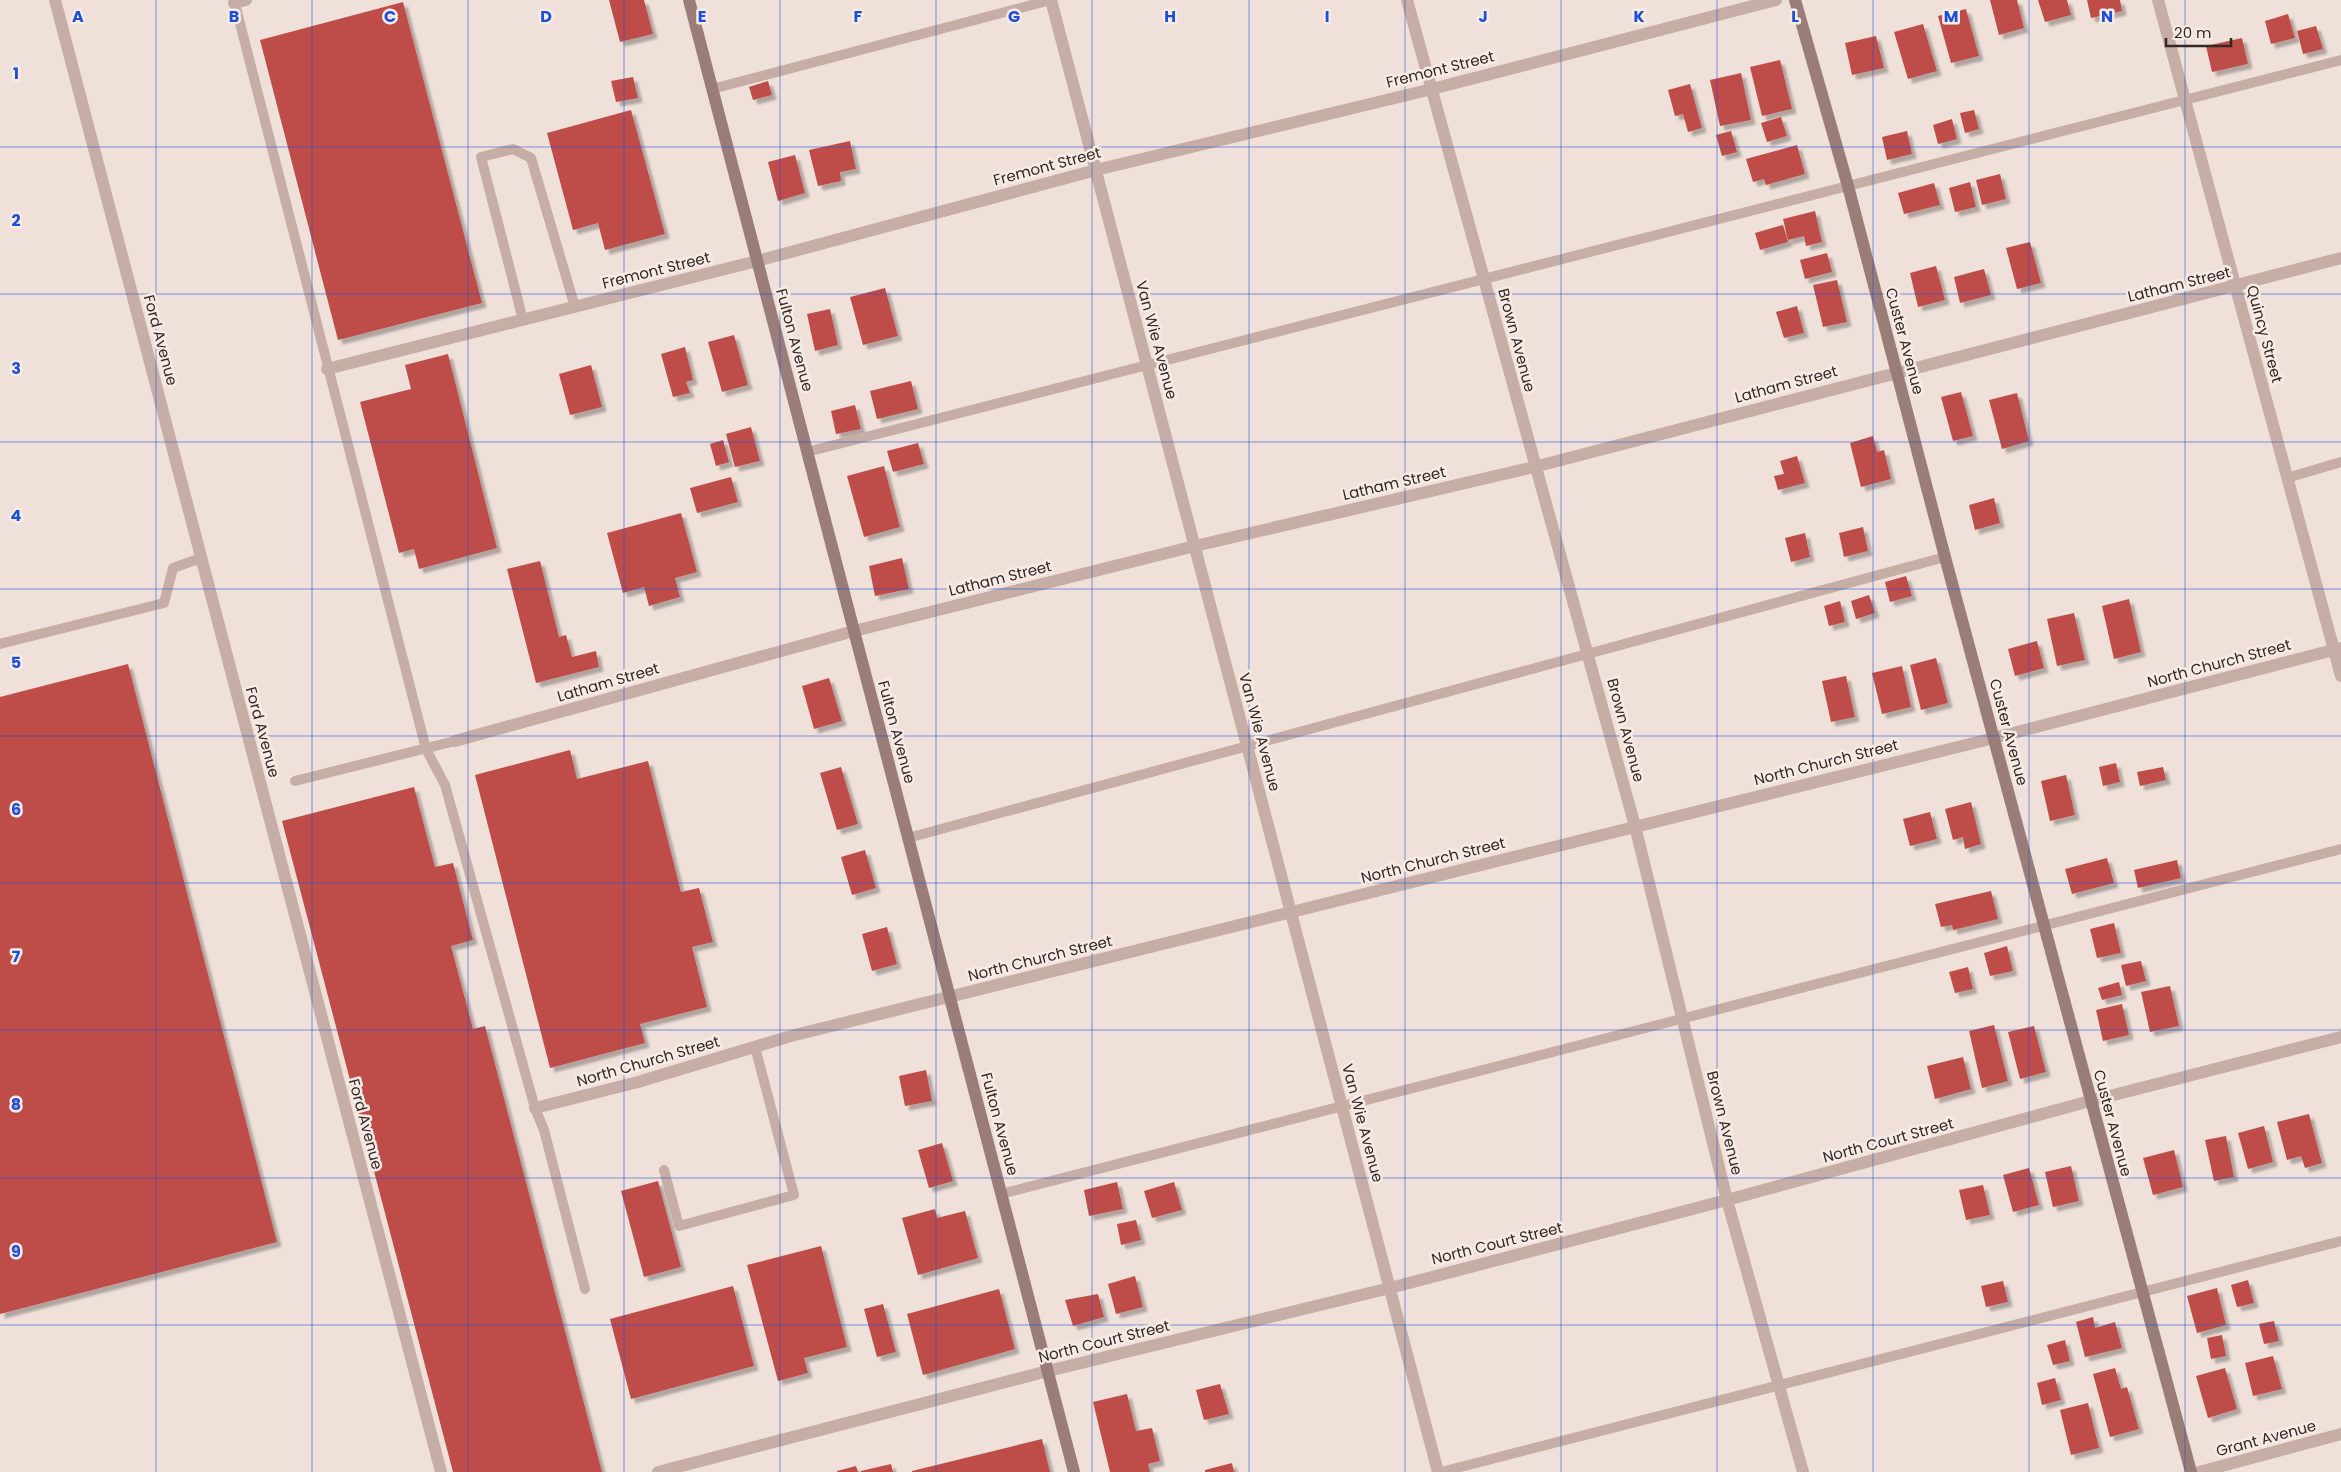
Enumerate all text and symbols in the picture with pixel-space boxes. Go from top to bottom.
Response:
text: A [72,5,84,28]
text: B [229,5,239,28]
text: C [384,5,396,28]
text: D [540,5,552,28]
text: E [698,5,706,28]
text: F [854,5,863,28]
text: G [1008,5,1020,28]
text: H [1164,5,1176,28]
text: I [1325,5,1329,28]
text: J [1478,5,1488,28]
text: K [1633,5,1645,28]
text: L [1791,5,1799,28]
text: M [1944,5,1958,28]
text: N [2101,5,2113,28]
scale bar [2166,15,2231,47]
text: 20 m [2174,22,2212,43]
street label: Fremont Street [1384,45,1496,93]
text: 1 [13,62,19,85]
street label: Fremont Street [991,142,1103,190]
text: 2 [11,209,21,232]
street label: Fremont Street [600,246,712,294]
street label: Latham Street [2125,261,2233,307]
street label: Van Wie Avenue [1131,278,1183,402]
street label: Quincy Street [2242,283,2288,385]
street label: Custer Avenue [1881,285,1929,397]
street label: Fulton Avenue [771,286,819,394]
street label: Brown Avenue [1493,286,1541,394]
street label: Ford Avenue [139,292,183,388]
text: 3 [11,357,21,380]
street label: Latham Street [1732,360,1840,408]
street label: Latham Street [1340,461,1448,505]
text: 4 [11,504,22,527]
street label: Latham Street [946,555,1054,601]
street label: North Church Street [2145,634,2293,692]
text: 5 [11,651,21,674]
street label: Latham Street [555,657,661,707]
street label: Van Wie Avenue [1234,670,1286,794]
street label: Brown Avenue [1602,676,1650,784]
street label: Custer Avenue [1985,676,2033,788]
street label: Fulton Avenue [873,678,921,786]
street label: Ford Avenue [241,684,285,780]
street label: North Church Street [1752,734,1900,790]
text: 6 [11,798,21,821]
street label: North Church Street [1359,832,1507,888]
street label: North Church Street [966,930,1114,986]
text: 7 [12,945,21,968]
street label: North Church Street [574,1031,722,1091]
street label: Van Wie Avenue [1337,1061,1389,1185]
street label: Custer Avenue [2089,1067,2137,1179]
street label: Brown Avenue [1702,1069,1748,1177]
street label: Fulton Avenue [976,1070,1024,1178]
street label: Ford Avenue [344,1076,388,1172]
text: 8 [11,1093,21,1116]
street label: North Court Street [1820,1112,1956,1168]
street label: North Court Street [1429,1217,1565,1269]
text: 9 [11,1240,21,1263]
street label: North Court Street [1036,1315,1172,1367]
street label: Grant Avenue [2214,1415,2318,1461]

